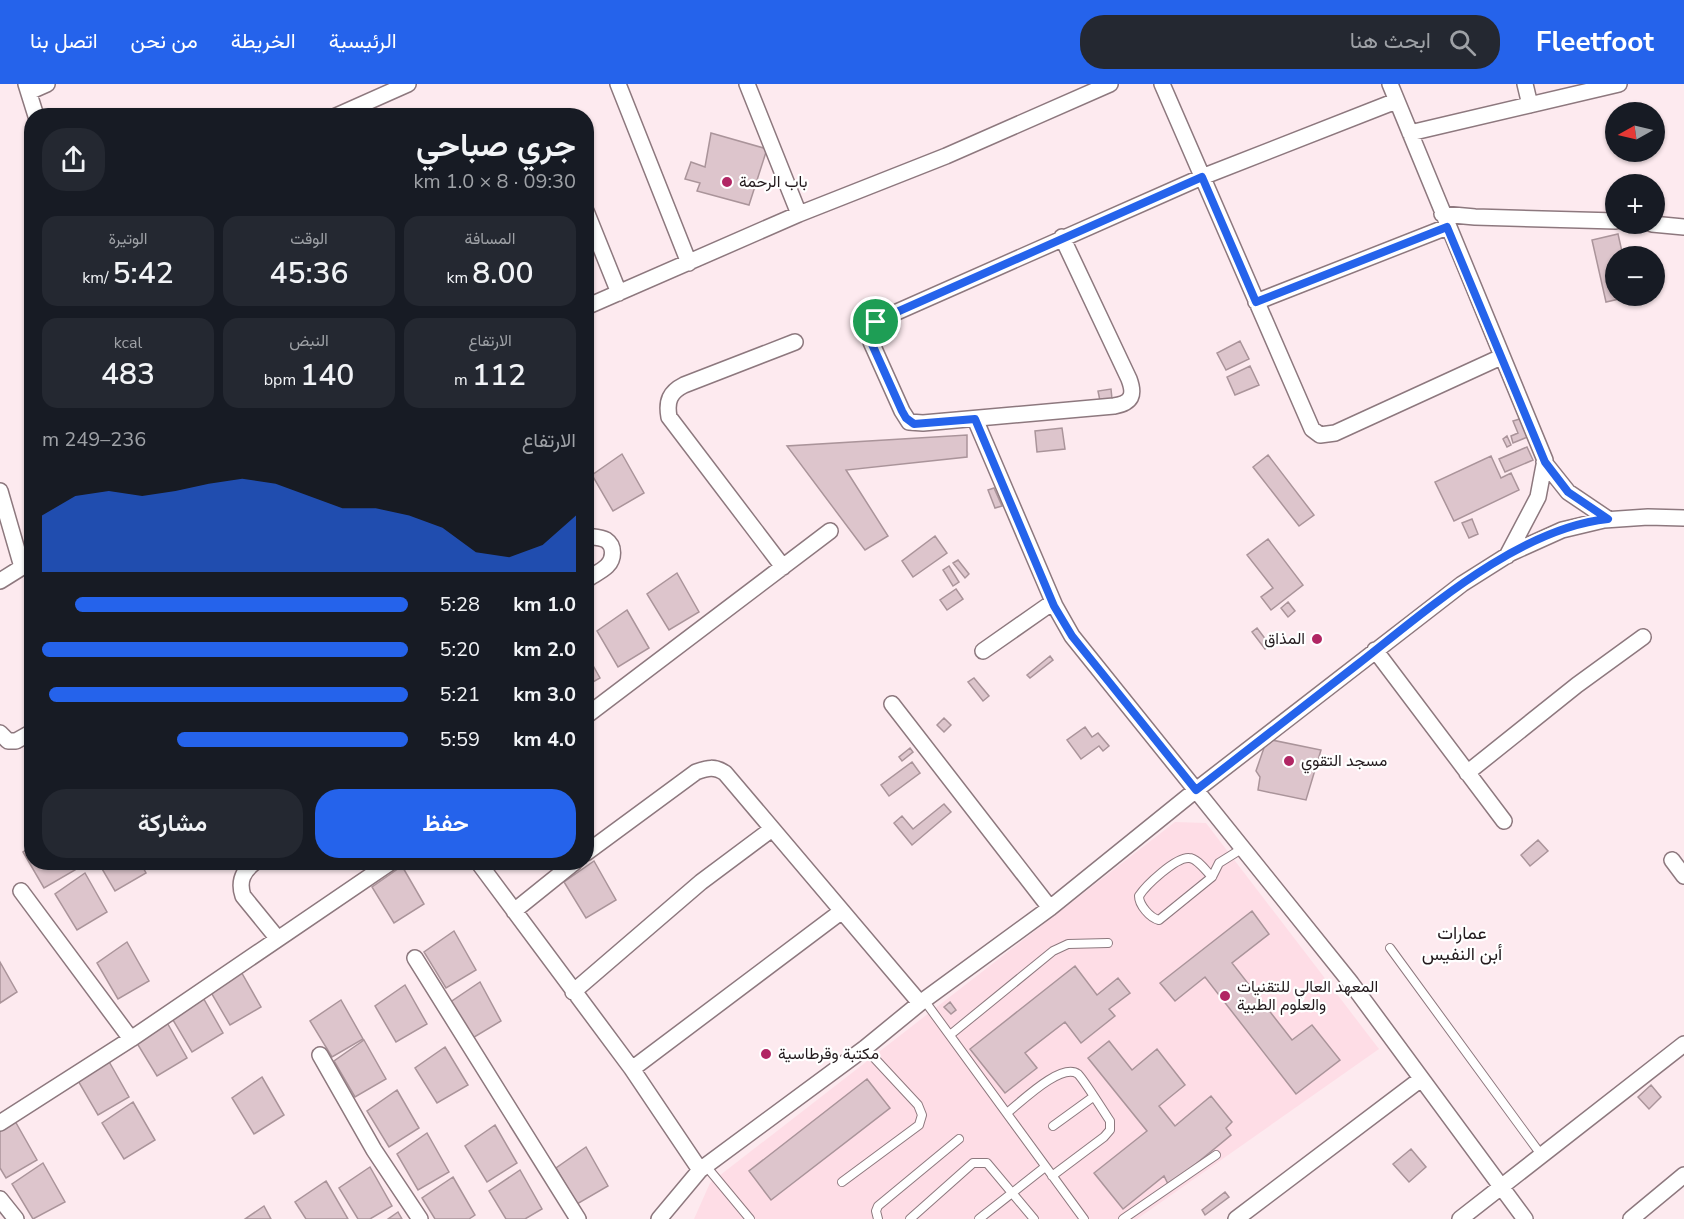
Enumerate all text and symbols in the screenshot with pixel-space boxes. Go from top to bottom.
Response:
search box [1080,15,1500,69]
text: Fleetfoot [1536,23,1654,61]
text: ابحث هنا [1350,26,1431,56]
icon: search [1446,26,1479,59]
text: اتصل بنا [30,27,98,55]
text: من نحن [131,27,198,55]
text: الخريطة [231,27,296,55]
text: الرئيسية [329,27,397,55]
north arrow [1605,102,1665,162]
map controls [1605,102,1665,306]
text: جري صباحي [416,123,576,168]
button: share [42,128,105,191]
text: 09:30 · 8 × 1.0 km [413,168,576,195]
place label: باب الرحمة [739,171,807,193]
button: + [1605,174,1665,234]
marker: باب الرحمة [720,175,734,189]
text: الوتيرة [108,228,148,250]
text: الوقت [290,228,328,250]
text: المسافة [465,228,515,250]
button: − [1605,246,1665,306]
text: 5:42 [113,253,174,294]
text: 45:36 [269,253,349,294]
text: 8.00 [472,253,533,294]
text: /km [82,267,113,289]
text: km [447,267,472,289]
pin [850,296,901,347]
icon: arrive [859,305,892,338]
text: النبض [289,330,329,352]
text: الارتفاع [468,330,512,352]
text: kcal [114,332,142,354]
text: 483 [101,354,155,395]
text: 140 [300,355,354,396]
text: 112 [472,355,526,396]
text: bpm [264,369,300,391]
text: m [454,369,472,391]
text: 236–249 m [42,426,146,453]
text: الارتفاع [522,427,576,454]
text: 5:28 [439,591,480,618]
text: 1.0 km [513,591,576,618]
place label: المذاق [1264,628,1305,650]
marker: المذاق [1310,632,1324,646]
text: 5:20 [439,636,480,663]
text: 2.0 km [513,636,576,663]
text: 5:21 [439,681,480,708]
text: 3.0 km [513,681,576,708]
text: 5:59 [439,726,480,753]
text: 4.0 km [513,726,576,753]
place label: مسجد التقوي [1301,750,1387,774]
marker: مسجد التقوي [1282,754,1296,768]
button: مشاركة [42,789,303,858]
button: حفظ [315,789,576,858]
district label: عمارات أبن النفيس [1422,921,1502,966]
place label: المعهد العالي للتقنيات والعلوم الطبية [1237,976,1378,1016]
marker: المعهد العالي للتقنيات والعلوم الطبية [1218,989,1232,1003]
place label: مكتبة وقرطاسية [778,1043,879,1065]
marker: مكتبة وقرطاسية [759,1047,773,1061]

